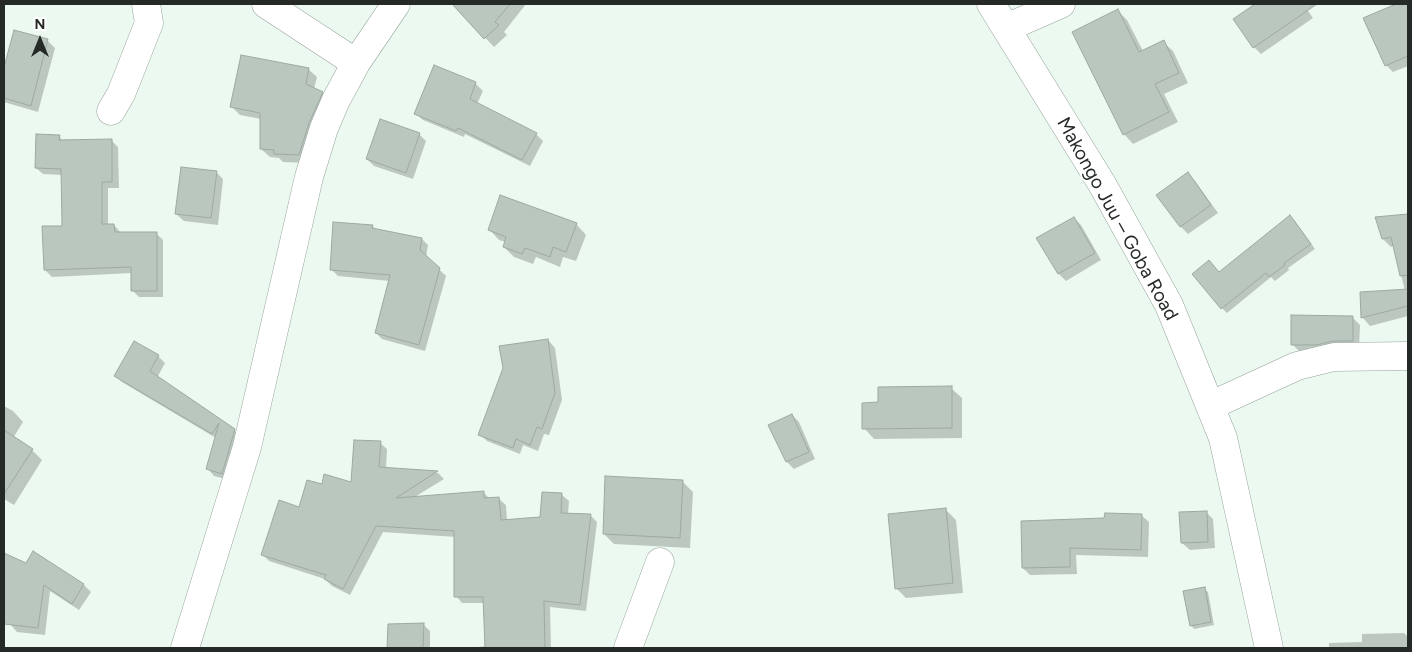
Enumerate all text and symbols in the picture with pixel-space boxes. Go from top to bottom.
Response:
north arrow [15,15,65,65]
text: N [35,16,45,33]
street label: Makongo Juu – Goba Road [1052,113,1182,325]

